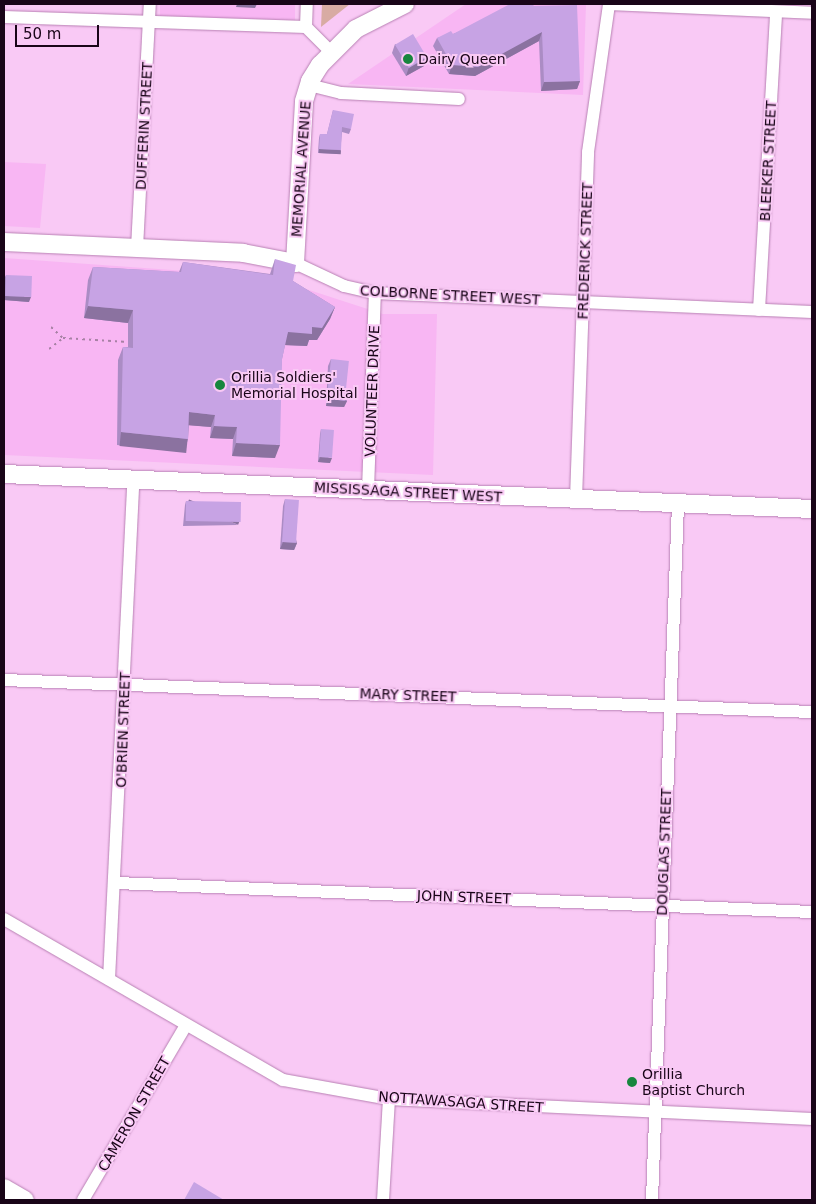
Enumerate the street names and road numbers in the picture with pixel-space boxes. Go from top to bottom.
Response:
street label: DUFFERIN STREET [132,62,156,190]
street label: MEMORIAL AVENUE [288,100,314,238]
street label: BLEEKER STREET [756,100,780,222]
street label: FREDERICK STREET [574,182,596,320]
street label: COLBORNE STREET WEST [359,282,541,308]
street label: VOLUNTEER DRIVE [361,325,383,457]
street label: MISSISSAGA STREET WEST [314,479,502,505]
street label: O'BRIEN STREET [113,672,133,788]
street label: MARY STREET [359,685,457,705]
street label: DOUGLAS STREET [653,788,675,916]
street label: JOHN STREET [417,887,511,907]
street label: CAMERON STREET [94,1054,174,1174]
street label: NOTTAWASAGA STREET [378,1088,544,1116]

